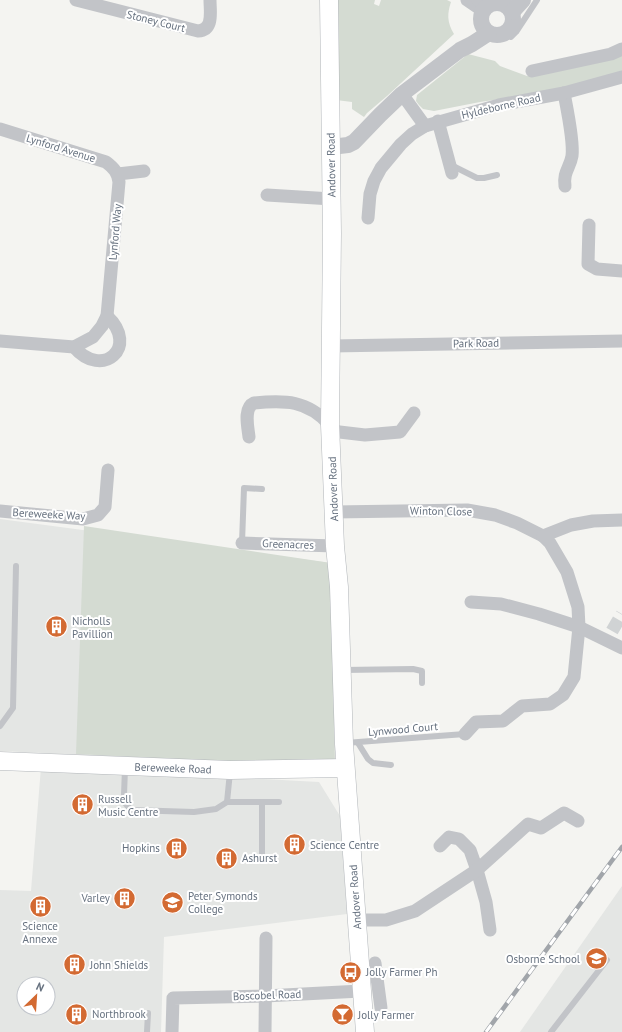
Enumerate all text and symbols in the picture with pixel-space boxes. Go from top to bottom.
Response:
street label: Stoney Court [125,7,187,35]
street label: Hyldeborne Road [460,90,542,122]
street label: Lynford Avenue [25,131,98,165]
street label: Andover Road [323,132,339,198]
street label: Lynford Way [106,202,125,261]
street label: Park Road [453,336,499,350]
street label: Andover Road [325,456,341,522]
street label: Winton Close [410,503,473,519]
street label: Bereweeke Way [12,505,87,523]
street label: Greenacres [262,536,315,552]
building icon: Nicholls Pavillion [43,614,69,640]
place label: Nicholls Pavillion [72,614,113,641]
street label: Lynwood Court [368,719,439,739]
street label: Bereweeke Road [134,760,212,776]
building icon: Russell Music Centre [70,792,96,818]
place label: Russell Music Centre [98,792,159,819]
building icon: Science Centre [282,832,308,858]
building icon: Hopkins [163,835,189,861]
place label: Science Centre [310,838,380,852]
place label: Hopkins [122,841,160,855]
building icon: Ashurst [213,845,239,871]
place label: Ashurst [242,851,277,865]
street label: Andover Road [346,864,364,930]
building icon: Varley [112,885,138,911]
school or university icon: Peter Symonds College [160,889,186,915]
place label: Peter Symonds College [188,889,258,916]
place label: Varley [80,891,111,905]
building icon: Science Annexe [27,893,53,919]
place label: Science Annexe [22,919,58,946]
school or university icon: Osborne School [583,946,609,972]
building icon: John Shields [61,952,87,978]
place label: Osborne School [506,952,581,966]
place label: John Shields [89,958,149,972]
bus stop icon: Jolly Farmer Ph [337,959,363,985]
place label: Jolly Farmer Ph [365,965,437,979]
north arrow [16,976,56,1016]
text: N [34,979,46,995]
street label: Boscobel Road [233,987,302,1003]
building icon: Northbrook [63,1001,89,1027]
bar icon: Jolly Farmer [330,1002,356,1028]
place label: Northbrook [92,1007,147,1021]
place label: Jolly Farmer [357,1008,415,1022]

